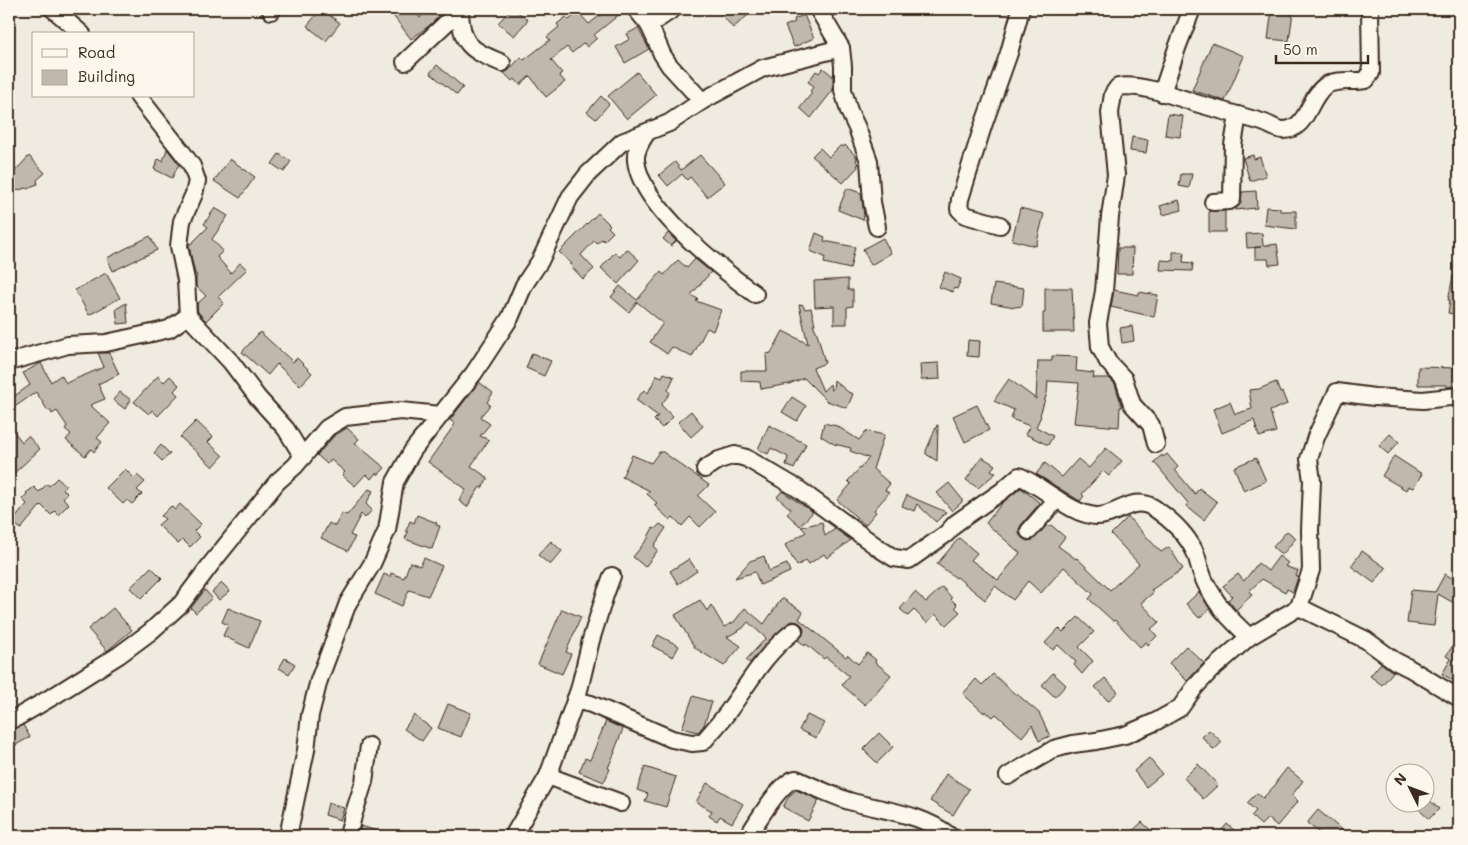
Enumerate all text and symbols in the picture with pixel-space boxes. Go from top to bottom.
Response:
legend [32,32,195,98]
scale bar [1276,32,1368,64]
text: 50 m [1283,39,1318,59]
text: Road [78,42,115,62]
text: Building [78,66,135,86]
north arrow [1386,762,1436,812]
text: N [1389,769,1411,789]

